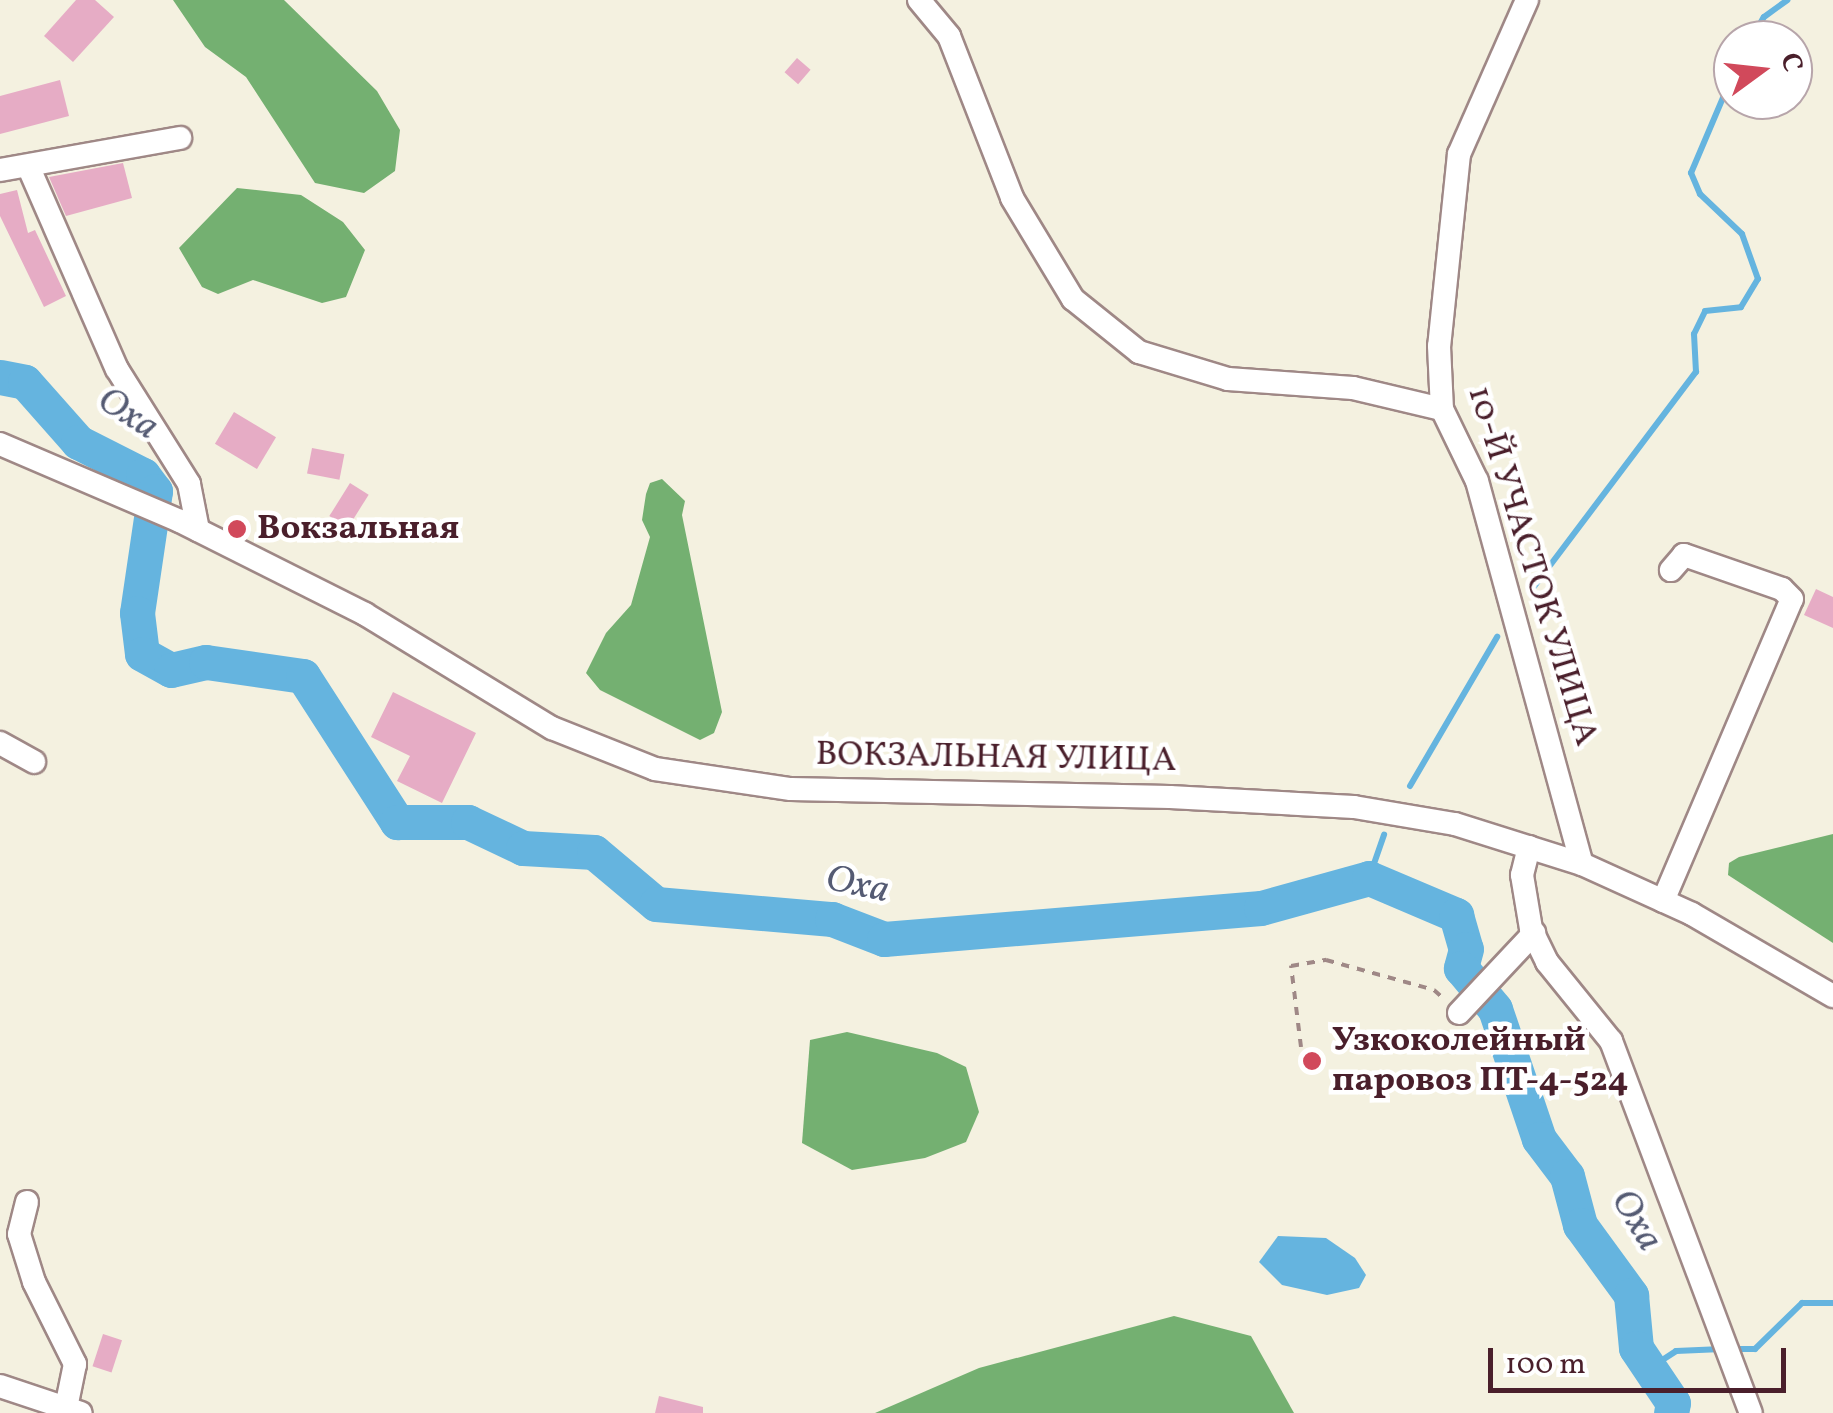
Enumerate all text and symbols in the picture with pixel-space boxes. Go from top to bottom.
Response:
north arrow [1713,20,1813,120]
text: С [1769,49,1812,76]
water label: Оха [88,379,166,451]
street label: 10-Й УЧАСТОК УЛИЦА [1457,381,1607,751]
place label: Вокзальная [257,508,459,550]
marker: Вокзальная [226,518,248,540]
street label: ВОКЗАЛЬНАЯ УЛИЦА [815,734,1177,782]
water label: Оха [821,857,893,915]
place label: Узкоколейный паровоз ПТ-4-524 [1332,1020,1629,1102]
marker: Узкоколейный паровоз ПТ-4-524 [1301,1050,1323,1072]
water label: Оха [1599,1182,1671,1260]
scale bar [1493,1328,1790,1390]
text: 100 m [1505,1344,1586,1386]

